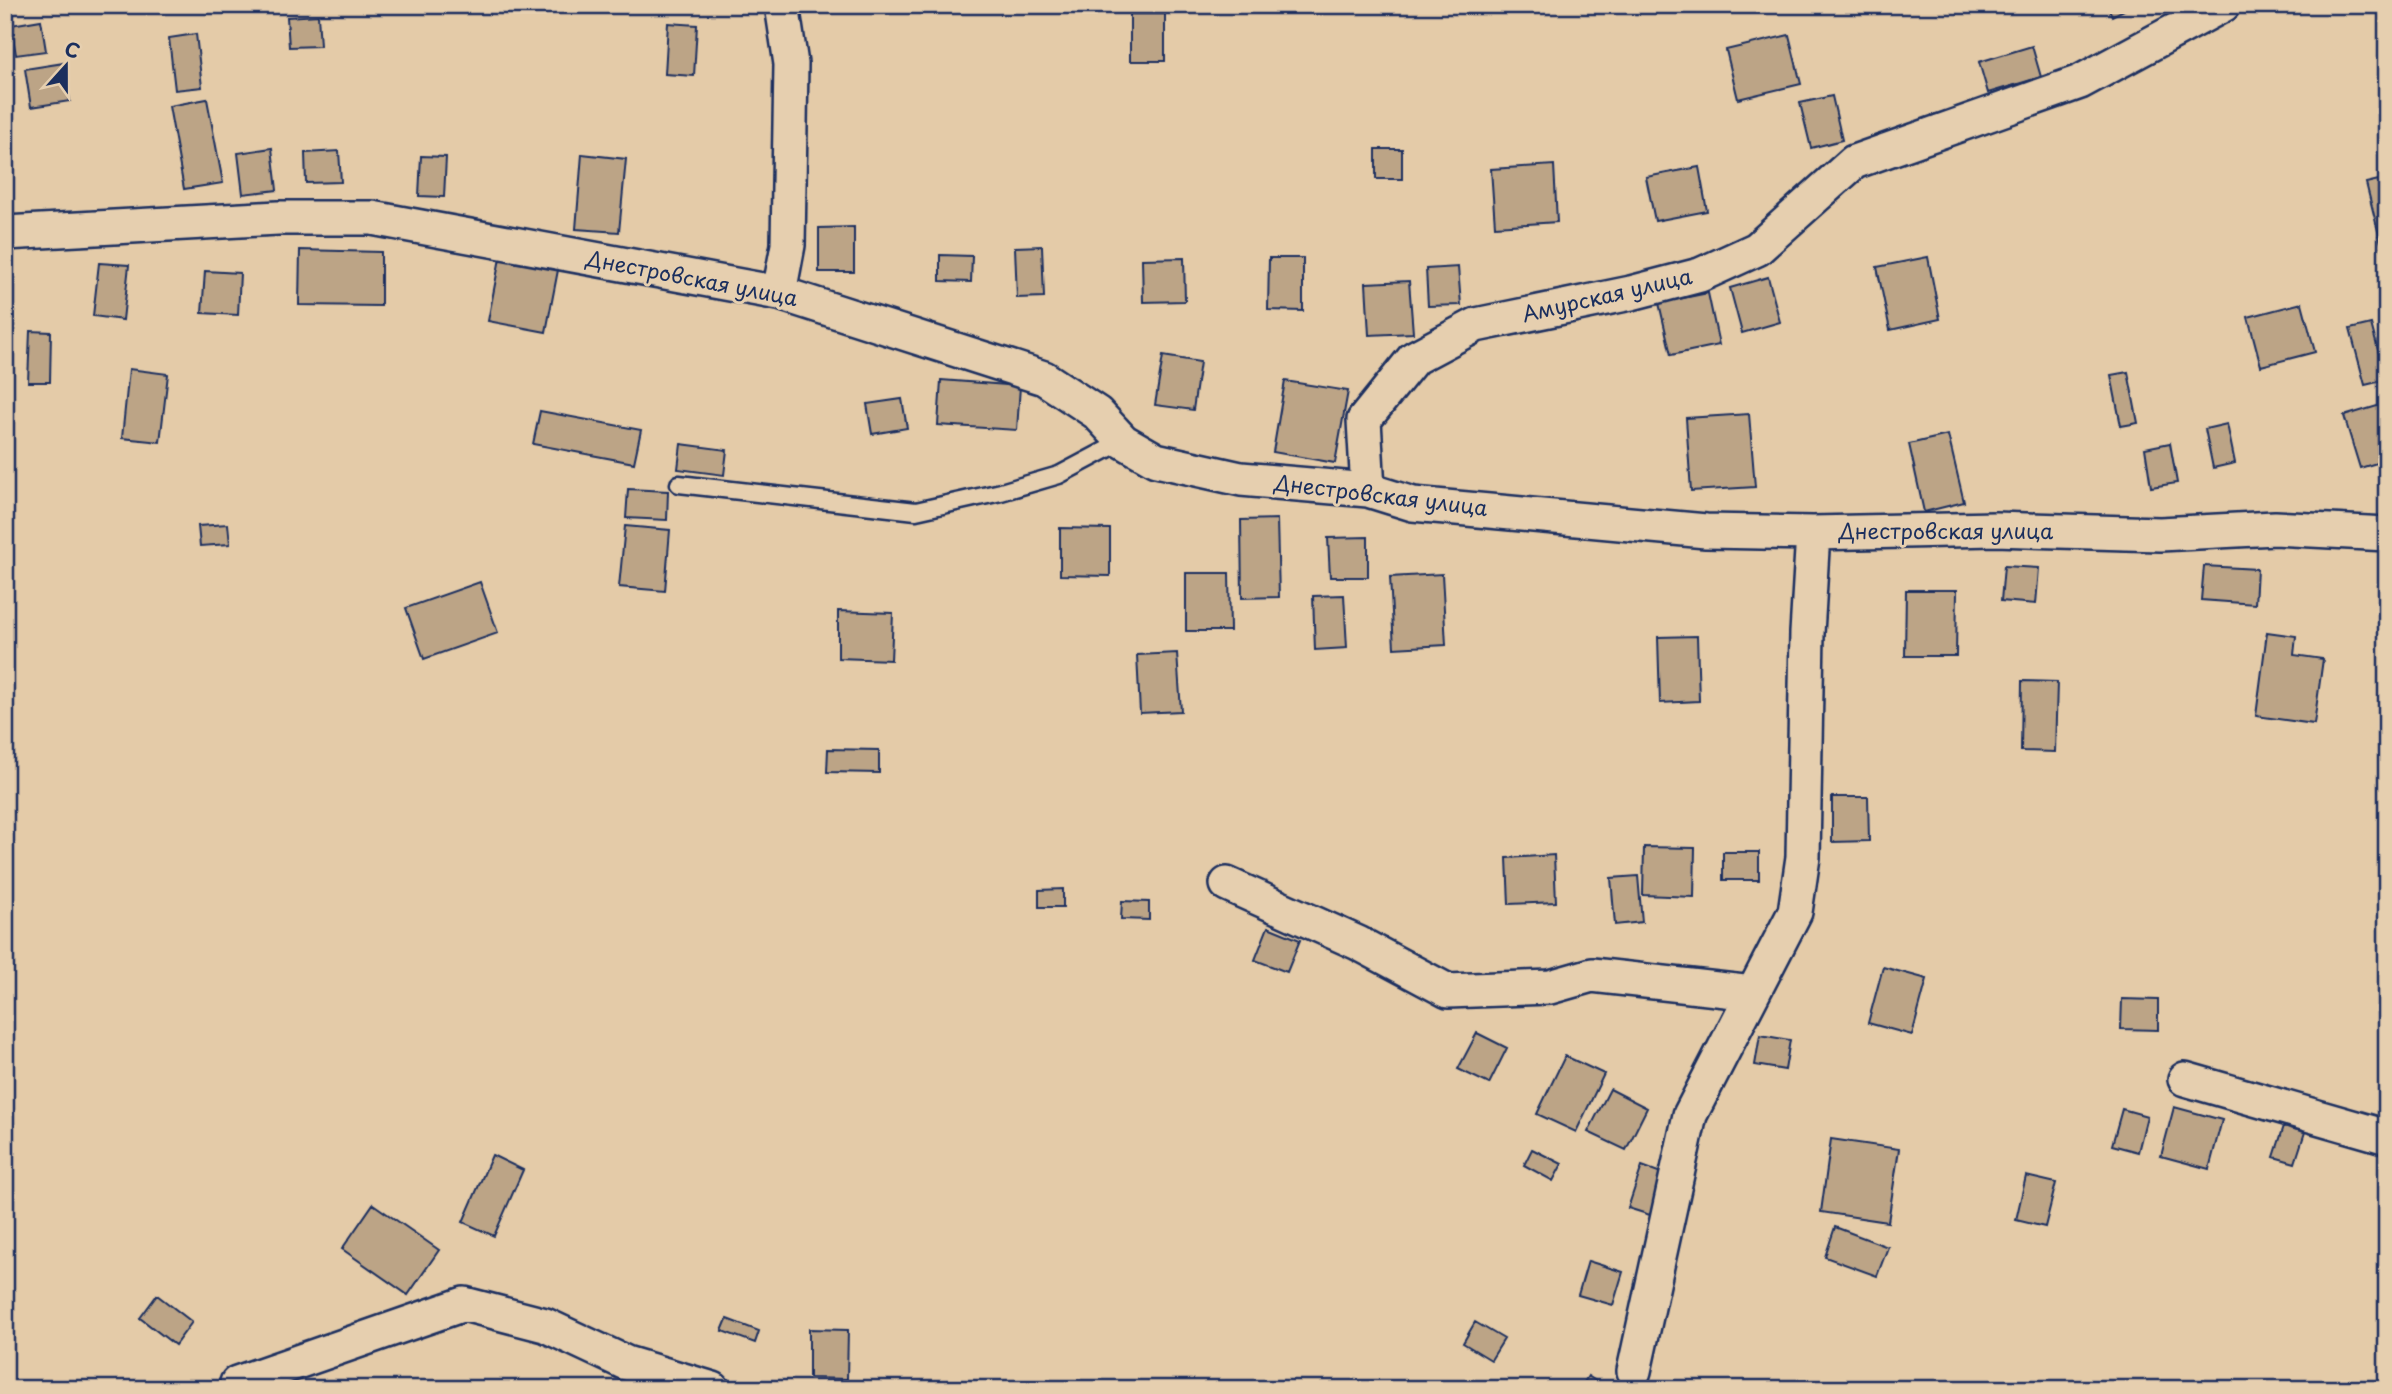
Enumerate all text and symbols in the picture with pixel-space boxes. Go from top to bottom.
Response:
north arrow [32,32,102,102]
text: С [61,34,84,65]
street label: Днестровская улица [583,241,802,313]
street label: Амурская улица [1518,259,1696,329]
street label: Днестровская улица [1272,465,1490,523]
street label: Днестровская улица [1838,514,2054,546]

